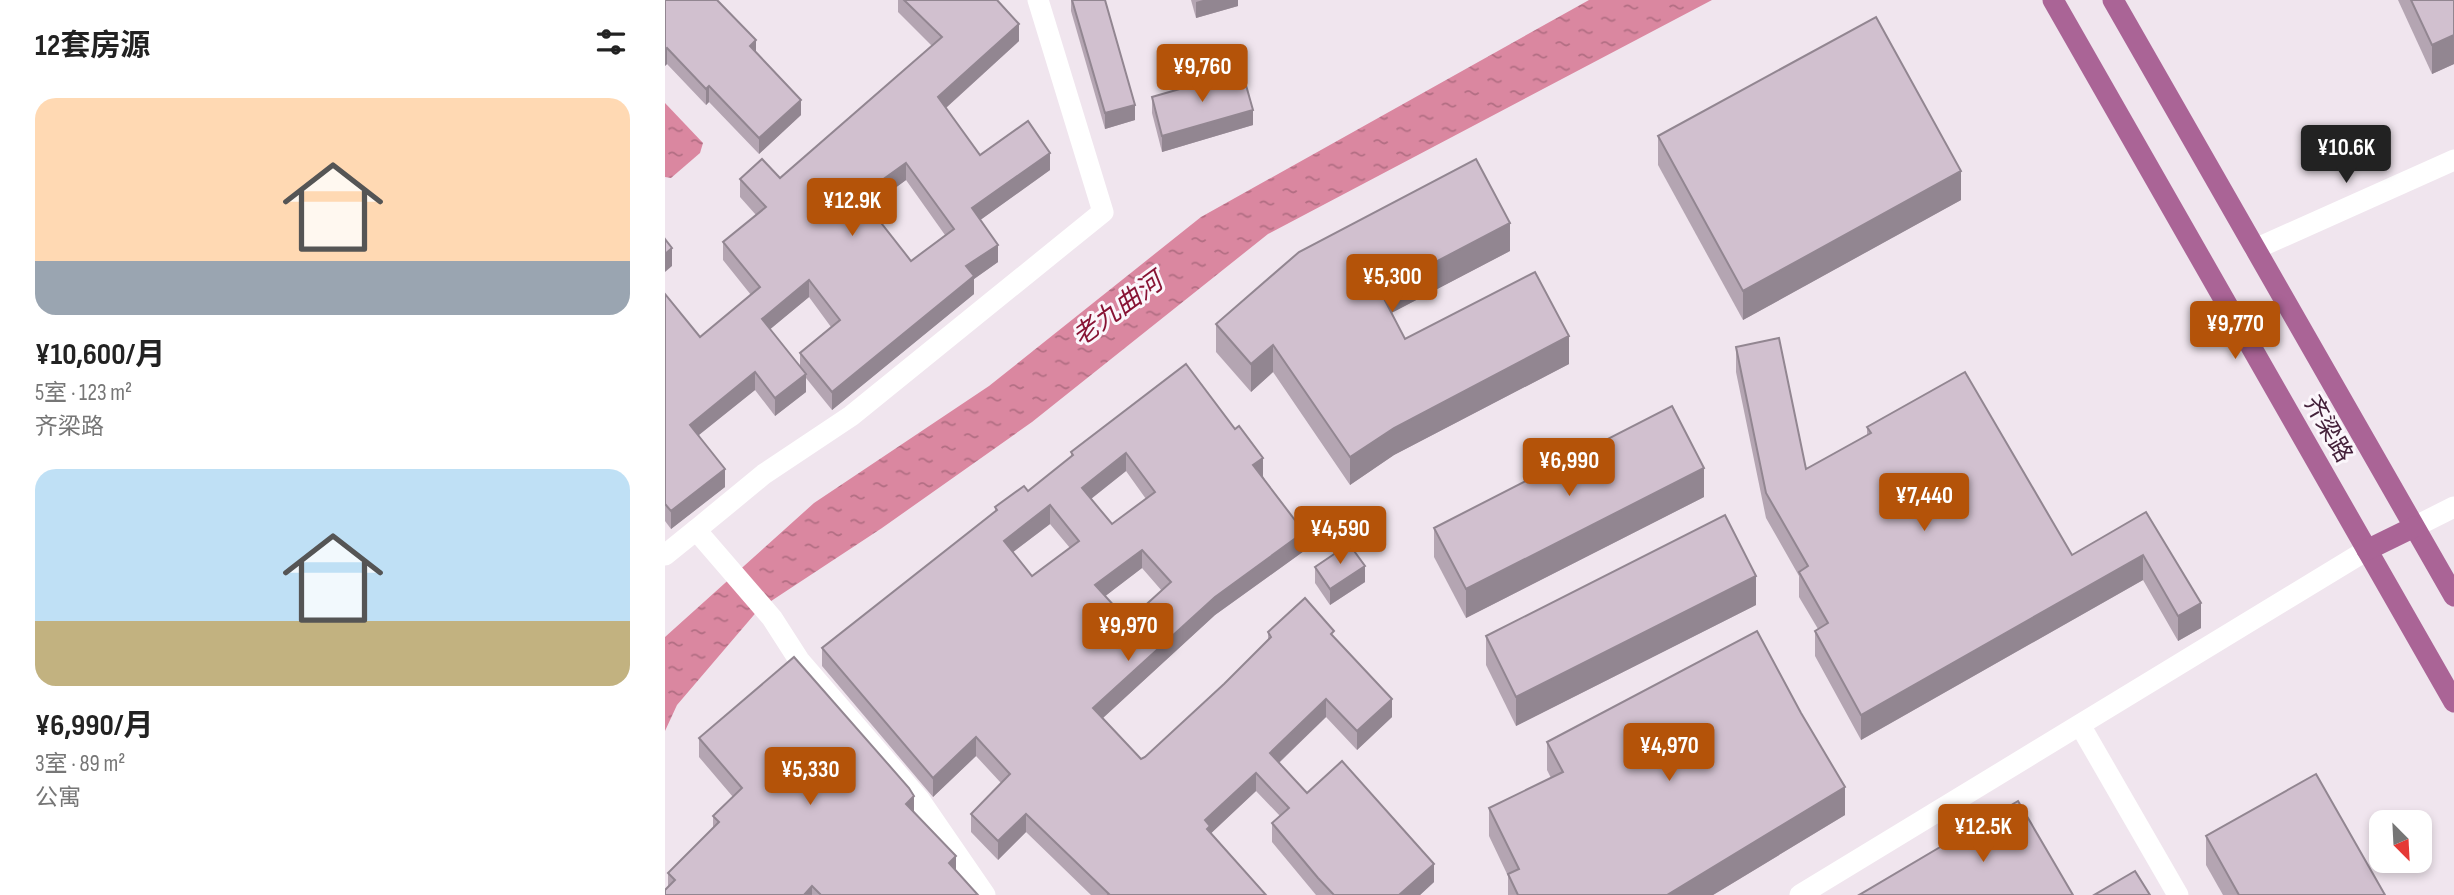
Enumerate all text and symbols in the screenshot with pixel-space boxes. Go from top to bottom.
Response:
icon: filters [592,23,630,61]
text: 12套房源 [35,28,150,64]
pin: ¥9,760 [1145,44,1259,104]
text: ¥9,760 [1173,53,1231,81]
pin: ¥10.6K [2289,125,2403,185]
text: ¥10.6K [2317,134,2375,162]
icon: home [270,144,396,270]
pin: ¥12.9K [795,178,909,238]
text: ¥12.9K [823,187,881,215]
pin: ¥5,300 [1335,254,1449,314]
text: ¥5,300 [1362,263,1422,291]
water label: 老九曲河 [1067,264,1173,353]
pin: ¥9,770 [2178,302,2292,361]
text: ¥9,770 [2206,310,2264,338]
text: ¥10,600/月 [35,337,165,373]
text: 5室 · 123 m² [35,379,132,407]
street label: 齐梁路 [2297,391,2359,467]
text: 齐梁路 [35,413,104,441]
pin: ¥6,990 [1512,438,1626,498]
text: ¥6,990 [1539,447,1599,475]
pin: ¥7,440 [1867,474,1981,533]
text: ¥7,440 [1895,482,1953,510]
pin: ¥4,590 [1283,506,1397,566]
icon: home [270,515,396,641]
text: ¥4,590 [1310,515,1370,543]
pin: ¥9,970 [1071,604,1185,663]
text: ¥9,970 [1098,612,1158,640]
text: ¥6,990/月 [35,708,154,744]
pin: ¥4,970 [1612,724,1726,783]
text: ¥4,970 [1639,732,1699,760]
pin: ¥5,330 [753,748,867,807]
text: 3室 · 89 m² [35,750,125,778]
text: ¥5,330 [781,756,839,784]
text: 公寓 [35,784,81,812]
pin: ¥12.5K [1926,804,2040,864]
north arrow [2369,810,2433,873]
map controls [2369,810,2432,873]
text: ¥12.5K [1954,813,2012,841]

